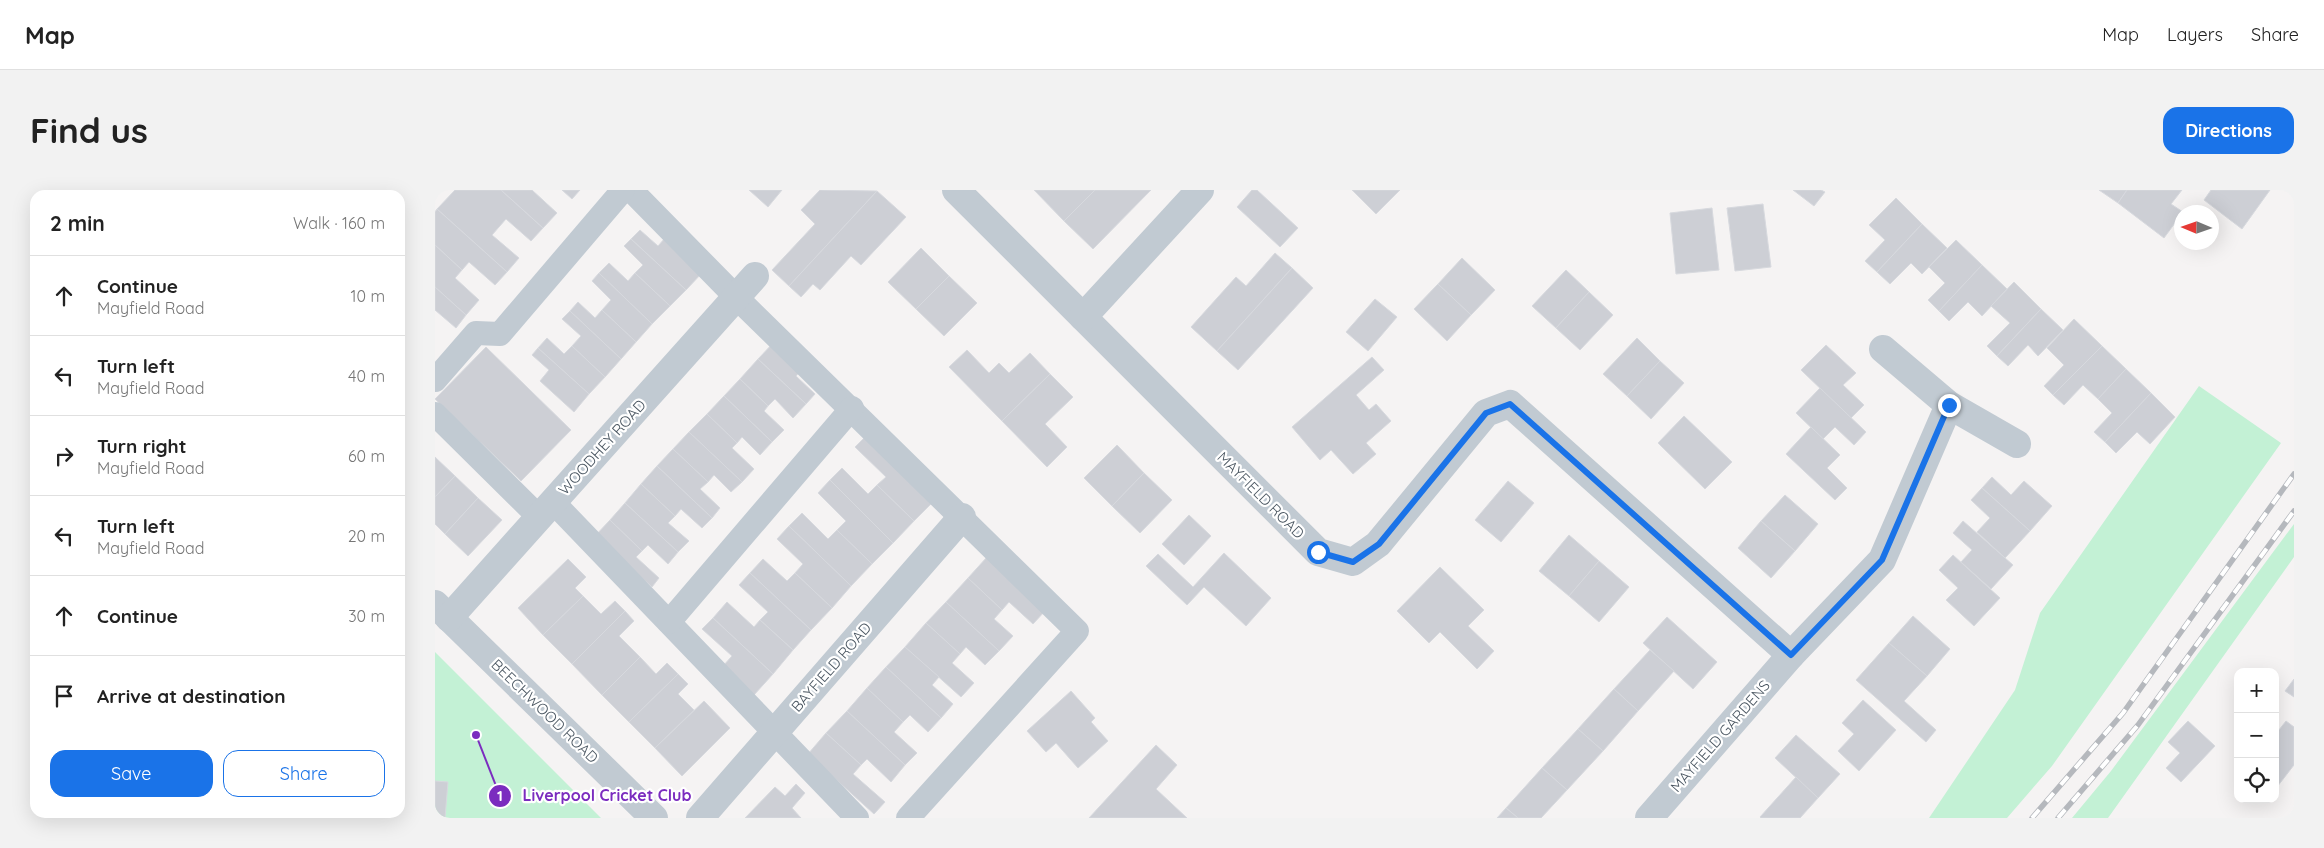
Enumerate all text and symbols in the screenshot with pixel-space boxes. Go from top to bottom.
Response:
text: Map [25,20,75,50]
text: Map [2102,23,2139,46]
text: Layers [2167,23,2223,46]
text: Share [2251,23,2299,46]
button: Directions [2163,107,2294,154]
text: Find us [30,108,148,152]
north arrow [2174,205,2219,250]
text: 2 min [50,210,105,236]
text: Walk · 160 m [293,213,385,233]
text: Continue [97,274,178,298]
icon: ahead [50,282,78,310]
text: 10 m [351,286,385,306]
text: Mayfield Road [97,298,205,318]
text: Turn left [97,354,175,378]
icon: left [50,362,78,390]
text: 40 m [348,366,385,386]
text: Mayfield Road [97,378,205,398]
route end [1938,394,1961,417]
street label: WOODHEY ROAD [554,395,650,499]
text: Turn right [97,434,186,458]
icon: right [50,442,78,470]
text: 60 m [348,446,385,466]
street label: MAYFIELD ROAD [1214,448,1309,543]
text: Mayfield Road [97,458,205,478]
text: Turn left [97,514,175,538]
icon: left [50,522,78,550]
text: 20 m [348,526,385,546]
text: Mayfield Road [97,538,205,558]
route start [1307,541,1330,564]
icon: ahead [50,602,78,630]
text: Continue [97,604,178,628]
text: 30 m [348,606,385,626]
street label: BAYFIELD ROAD [787,618,875,716]
street label: BEECHWOOD ROAD [488,655,603,767]
map controls [2234,668,2279,803]
button: + [2234,668,2279,713]
street label: MAYFIELD GARDENS [1666,676,1774,796]
icon: arrive [50,682,78,710]
text: Arrive at destination [97,684,286,708]
button: − [2234,713,2279,758]
button: Save [50,750,213,797]
button: Share [223,750,385,797]
button: locate [2234,758,2279,803]
callout: Liverpool Cricket Club [487,780,701,811]
text: Liverpool Cricket Club [523,785,691,805]
text: 1 [497,786,503,805]

